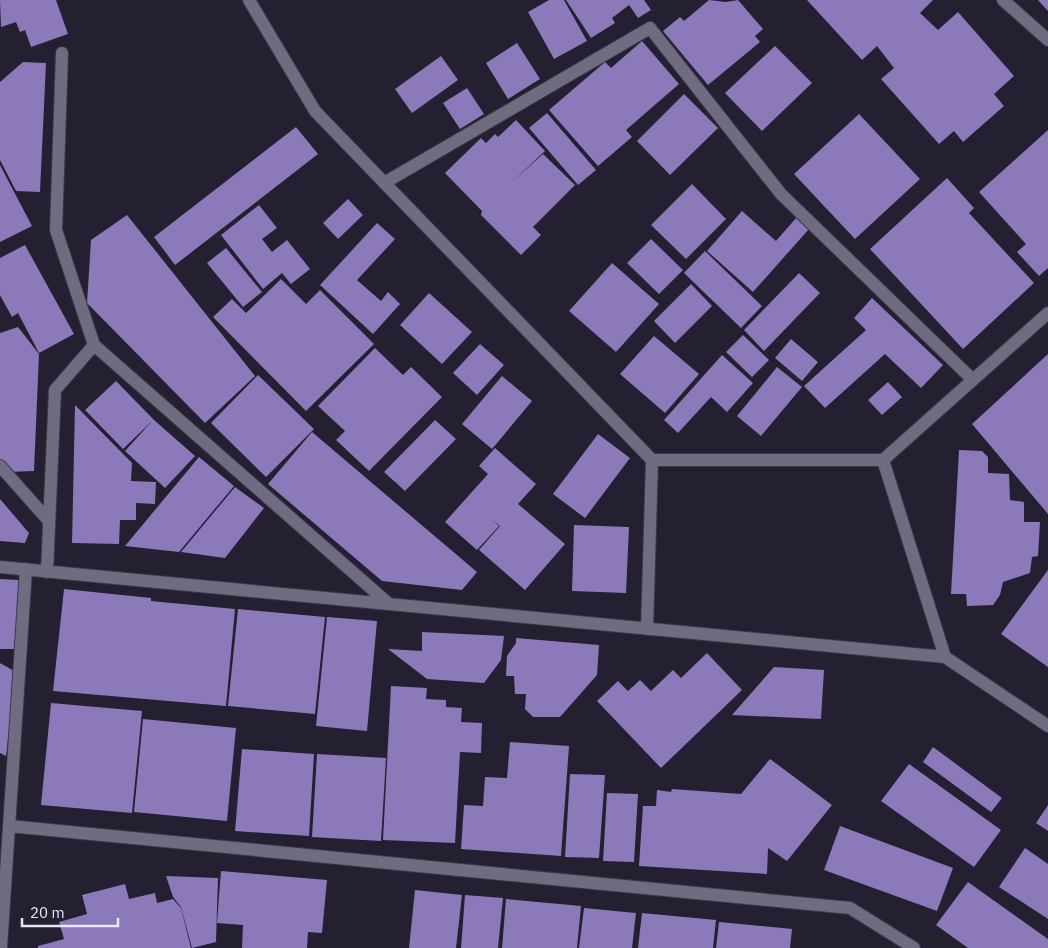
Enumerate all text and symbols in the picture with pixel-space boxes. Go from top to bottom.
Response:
scale bar [22,896,119,928]
text: 20 m [30,903,65,922]

